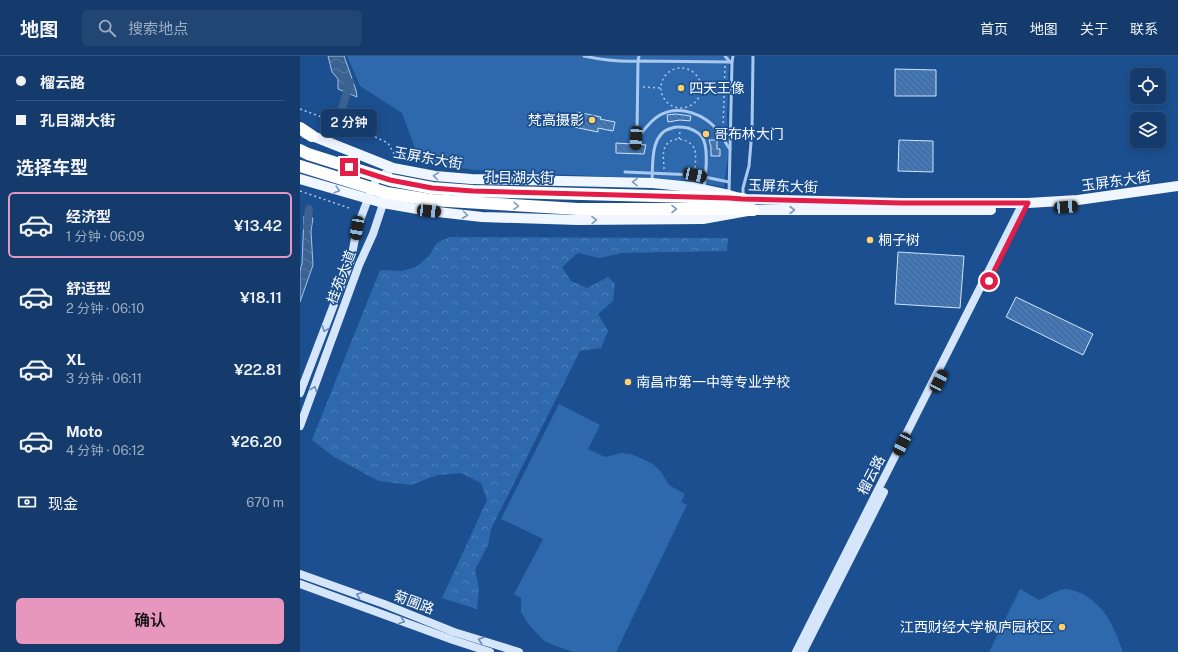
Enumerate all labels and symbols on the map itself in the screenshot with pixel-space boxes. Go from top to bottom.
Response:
place label: 四天王像 [689,80,745,96]
marker: 四天王像 [676,83,686,93]
callout: 2 分钟 [321,109,377,137]
place label: 梵高摄影 [528,112,584,128]
marker: 梵高摄影 [587,115,597,125]
car [629,126,643,150]
place label: 哥布林大门 [714,126,784,142]
marker: 哥布林大门 [701,129,711,139]
street label: 玉屏东大街 [392,144,464,172]
route end [340,158,358,176]
car [682,167,708,183]
street label: 孔目湖大街 [484,168,554,186]
street label: 玉屏东大街 [1080,168,1152,194]
one-way arrow [433,172,439,181]
street label: 玉屏东大街 [748,177,818,195]
one-way arrow [632,178,638,187]
one-way arrow [334,185,341,194]
car [1054,200,1078,214]
one-way arrow [513,201,519,210]
car [416,204,442,218]
one-way arrow [671,205,677,213]
one-way arrow [789,206,795,214]
one-way arrow [462,211,468,220]
car [349,215,365,241]
one-way arrow [591,216,597,224]
place label: 桐子树 [878,232,920,248]
marker: 桐子树 [865,235,875,245]
street label: 桂苑大道 [323,248,359,306]
route start [980,272,998,290]
one-way arrow [321,325,329,332]
car [928,368,950,394]
place label: 南昌市第一中等专业学校 [636,374,790,390]
marker: 南昌市第一中等专业学校 [623,377,633,387]
one-way arrow [309,386,317,393]
car [891,431,913,457]
street label: 榴云路 [854,453,888,497]
street label: 菊圃路 [392,587,436,617]
one-way arrow [356,592,363,600]
one-way arrow [399,617,406,625]
place label: 江西财经大学枫庐园校区 [900,619,1054,635]
marker: 江西财经大学枫庐园校区 [1057,622,1067,632]
one-way arrow [478,636,485,645]

